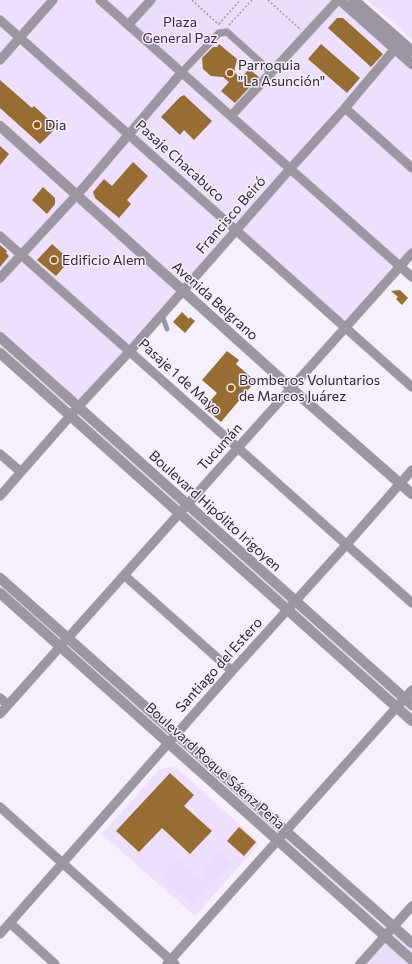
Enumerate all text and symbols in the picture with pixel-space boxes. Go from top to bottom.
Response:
park label: Plaza General Paz [142,14,218,46]
place label: Parroquia "La Asunción" [238,57,325,90]
marker: Parroquia "La Asunción" [225,68,235,78]
place label: Dia [45,117,66,133]
street label: Pasaje Chacabuco [132,117,228,205]
marker: Dia [32,120,42,130]
street label: Francisco Beiró [193,173,269,257]
place label: Edificio Alem [62,252,146,268]
marker: Edificio Alem [49,255,59,265]
street label: Avenida Belgrano [169,258,261,344]
street label: Pasaje 1 de Mayo [135,335,225,419]
place label: Bomberos Voluntarios de Marcos Juárez [239,372,380,404]
marker: Bomberos Voluntarios de Marcos Juárez [226,383,236,393]
street label: Tucumán [194,420,246,474]
street label: Boulevard Hipólito Irigoyen [145,447,285,575]
street label: Santiago del Estero [172,614,266,716]
street label: Boulevard Roque Sáenz Peña [142,699,288,833]

